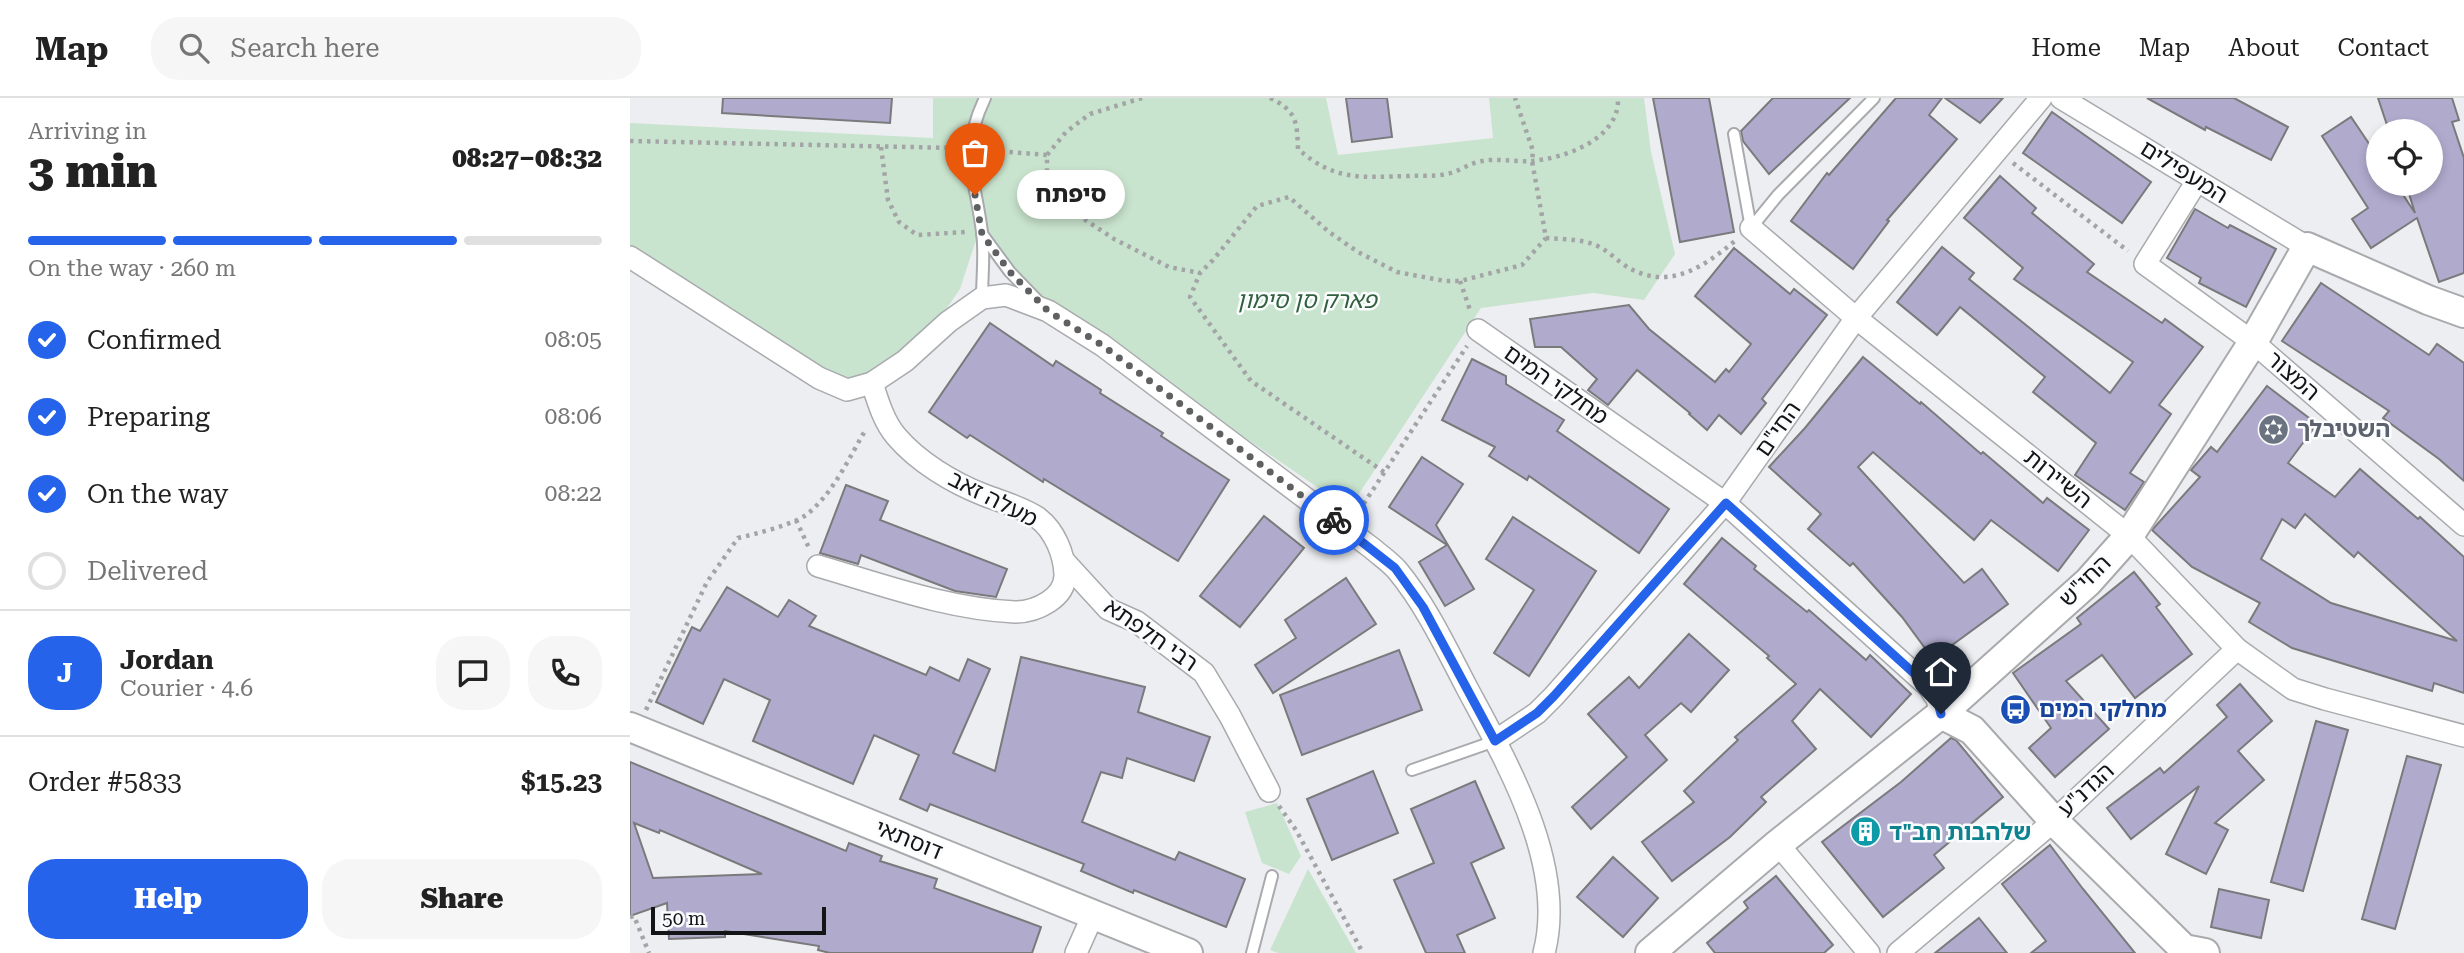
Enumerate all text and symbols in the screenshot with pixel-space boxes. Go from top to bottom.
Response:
search box [151,17,641,80]
text: Map [35,29,109,68]
icon: search [175,29,213,67]
text: Search here [231,33,380,63]
text: Home [2031,34,2101,62]
text: Map [2139,34,2190,62]
text: About [2228,34,2299,62]
text: Contact [2337,34,2429,62]
text: Arriving in [28,118,147,145]
map controls [2366,119,2443,196]
button: locate [2366,119,2443,196]
pin [945,123,1005,195]
icon: bag [956,134,994,172]
street label: המעפילים [2135,135,2233,209]
text: 08:27–08:32 [452,143,602,173]
text: 3 min [28,144,157,198]
callout: סיפתח [1017,170,1125,220]
text: סיפתח [1036,181,1106,208]
text: On the way · 260 m [28,255,236,282]
park label: פארק סן סימון [1237,287,1379,314]
icon: check [28,321,66,359]
text: Confirmed [87,325,222,355]
text: 08:05 [545,326,602,353]
street label: מחלקי המים [1499,339,1613,431]
street label: המצור [2261,346,2325,406]
street label: החי"ם [1749,396,1807,462]
icon: check [28,398,66,436]
text: Preparing [87,402,210,432]
text: 08:06 [545,403,602,430]
synagogue icon: השטיבלך [2257,412,2291,446]
place label: השטיבלך [2297,416,2390,443]
street label: השיירות [2019,444,2097,514]
street label: מעלה זאב [944,465,1042,533]
icon: check [28,475,66,513]
text: On the way [87,479,228,509]
text: 08:22 [545,480,602,507]
courier [1299,485,1369,555]
icon: bike [1315,501,1353,539]
street label: החי"ש [2054,550,2116,612]
text: Delivered [87,556,208,586]
street label: רבי חלפתא [1099,593,1203,677]
button: chat [436,636,510,710]
button: phone [528,636,602,710]
pin [1911,642,1971,714]
text: Jordan [120,645,214,675]
icon: home [1922,653,1960,691]
text: J [57,658,73,688]
text: Courier · 4.6 [120,675,253,702]
bus stop icon: מחלקי המים [1999,692,2033,726]
place label: מחלקי המים [2039,696,2167,723]
street label: הגדנ"ע [2052,757,2120,823]
text: Order #5833 [28,767,182,797]
text: $15.23 [521,767,602,797]
street label: דוסתאי [871,814,947,866]
building icon: שלהבות חב"ד [1849,815,1883,849]
place label: שלהבות חב"ד [1889,819,2031,846]
button: Help [28,859,308,939]
button: Share [322,859,602,939]
scale bar [651,904,826,936]
text: 50 m [662,907,705,930]

